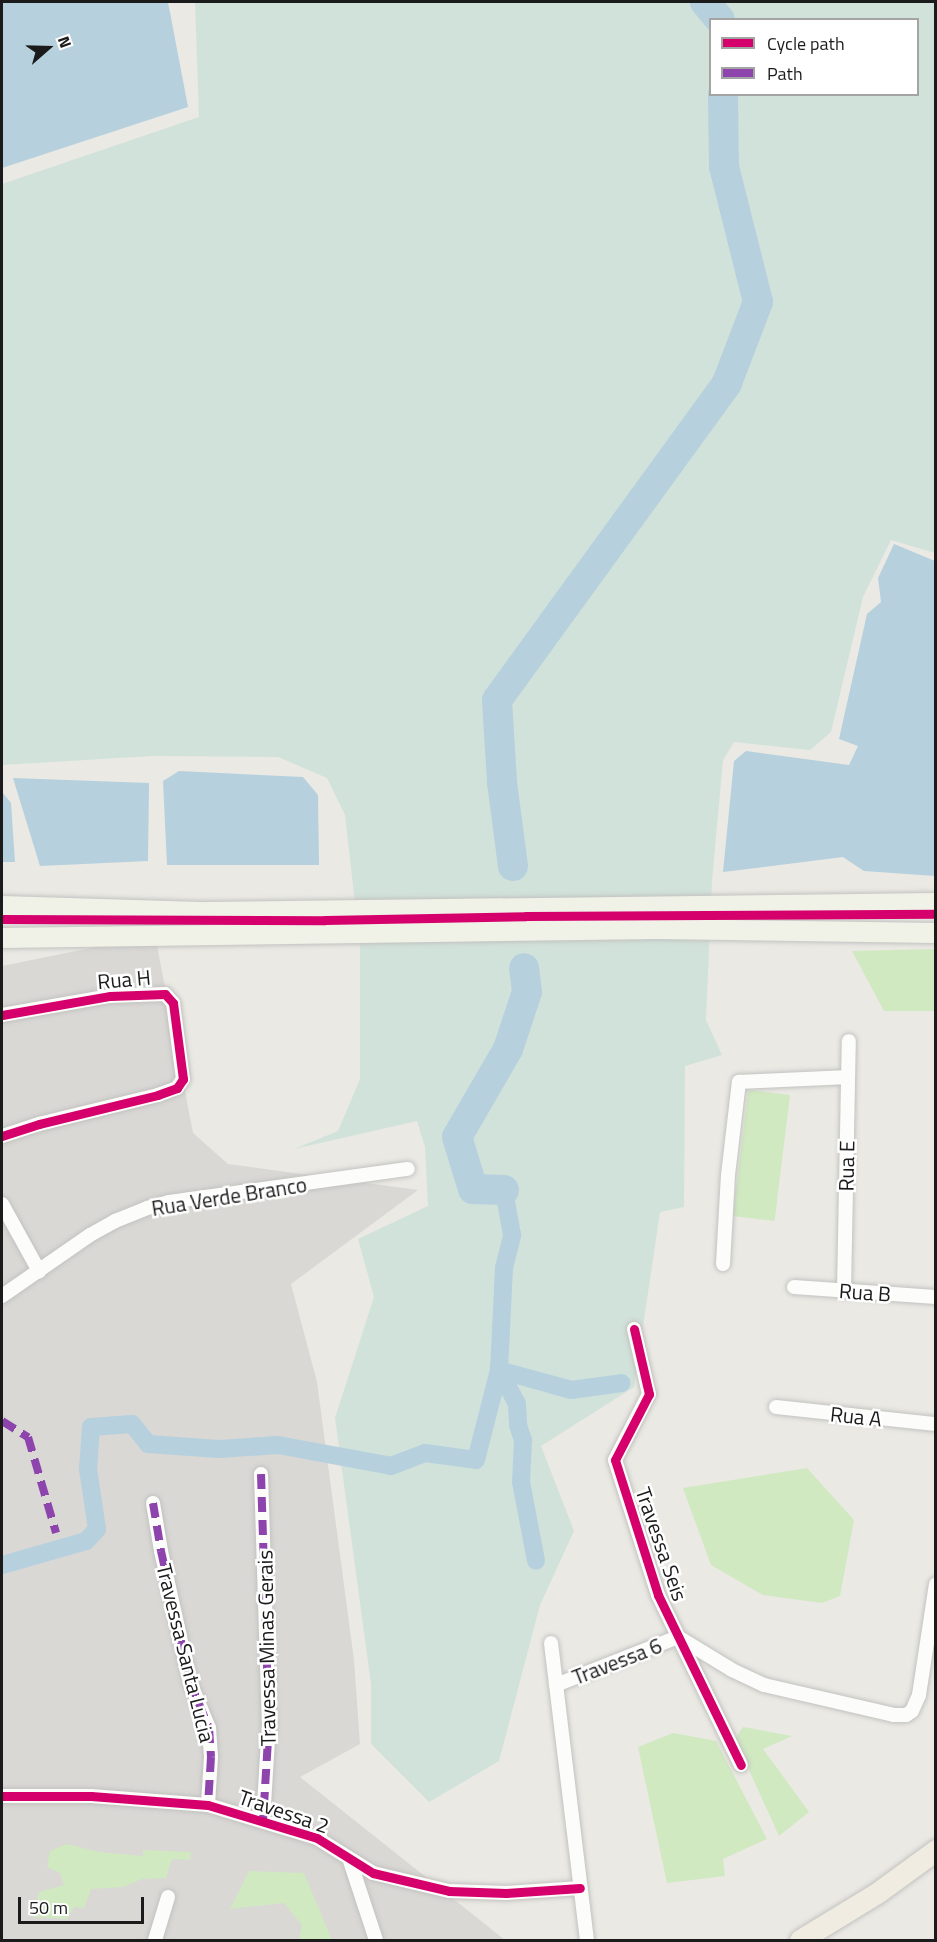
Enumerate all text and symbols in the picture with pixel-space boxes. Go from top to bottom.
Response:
north arrow [18,18,78,78]
legend [709,18,919,96]
text: Cycle path [767,30,845,57]
text: N [52,33,78,51]
text: Path [767,60,803,87]
street label: Rua H [96,964,152,994]
street label: Rua E [833,1140,859,1192]
street label: Rua Verde Branco [150,1171,308,1221]
street label: Rua B [838,1278,892,1306]
street label: Rua A [829,1401,883,1431]
street label: Travessa Seis [631,1484,693,1604]
street label: Travessa Minas Gerais [252,1550,280,1746]
street label: Travessa Santa Lucia [152,1561,220,1745]
street label: Travessa 6 [569,1632,665,1690]
street label: Travessa 2 [236,1784,332,1838]
scale bar [21,1885,147,1923]
text: 50 m [29,1894,68,1921]

